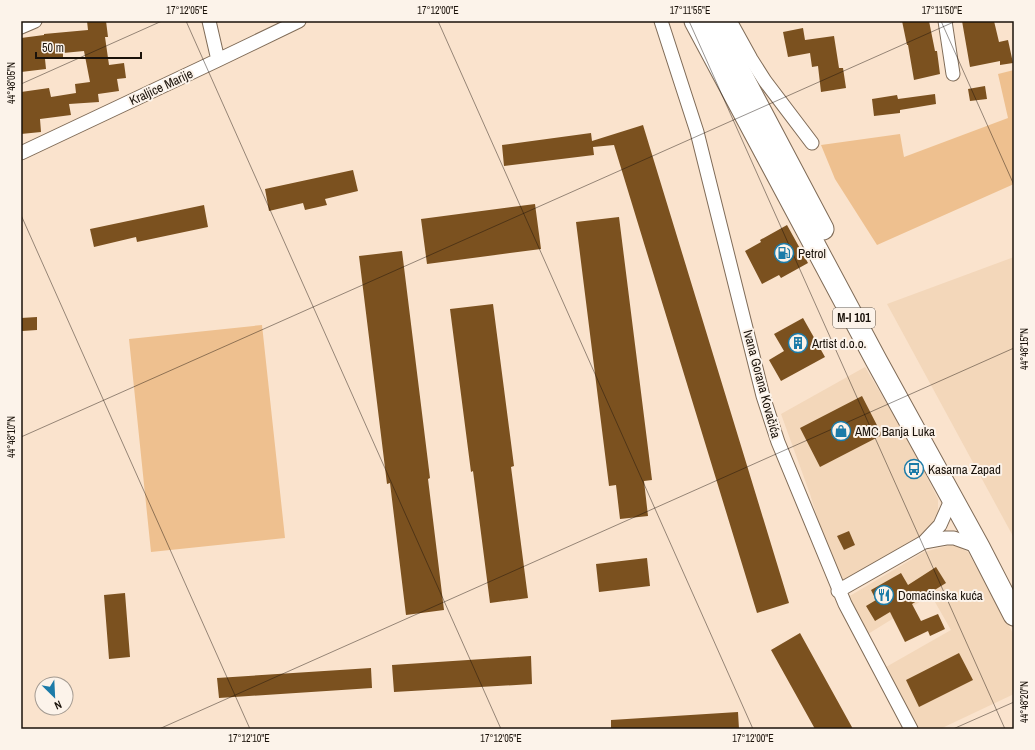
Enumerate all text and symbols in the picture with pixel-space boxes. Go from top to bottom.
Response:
text: 17°12'05"E [166,4,208,17]
text: 17°12'00"E [417,4,459,17]
text: 17°11'55"E [670,4,710,17]
text: 17°11'50"E [922,4,962,17]
scale bar [36,34,141,60]
text: 50 m [42,40,64,56]
text: 44°48'05"N [5,62,18,104]
street label: Kraljice Marije [127,65,196,109]
fuel station icon: Petrol [773,242,795,264]
place label: Petrol [798,245,826,262]
road number: M-I 101 [833,308,875,328]
street label: Ivana Gorana Kovačića [739,328,785,440]
text: 44°48'15"N [1018,328,1031,370]
building icon: Artist d.o.o. [787,332,809,354]
place label: Artist d.o.o. [811,335,867,352]
text: 44°48'10"N [5,416,18,458]
shop icon: AMC Banja Luka [830,420,852,442]
place label: AMC Banja Luka [854,423,935,440]
bus stop icon: Kasarna Zapad [903,458,925,480]
place label: Kasarna Zapad [928,461,1001,478]
restaurant icon: Domaćinska kuća [873,584,895,606]
place label: Domaćinska kuća [898,587,983,604]
north arrow [34,676,74,716]
text: 44°48'20"N [1018,681,1031,723]
text: N [52,697,64,713]
text: 17°12'10"E [228,732,270,745]
text: 17°12'05"E [480,732,522,745]
text: 17°12'00"E [732,732,774,745]

